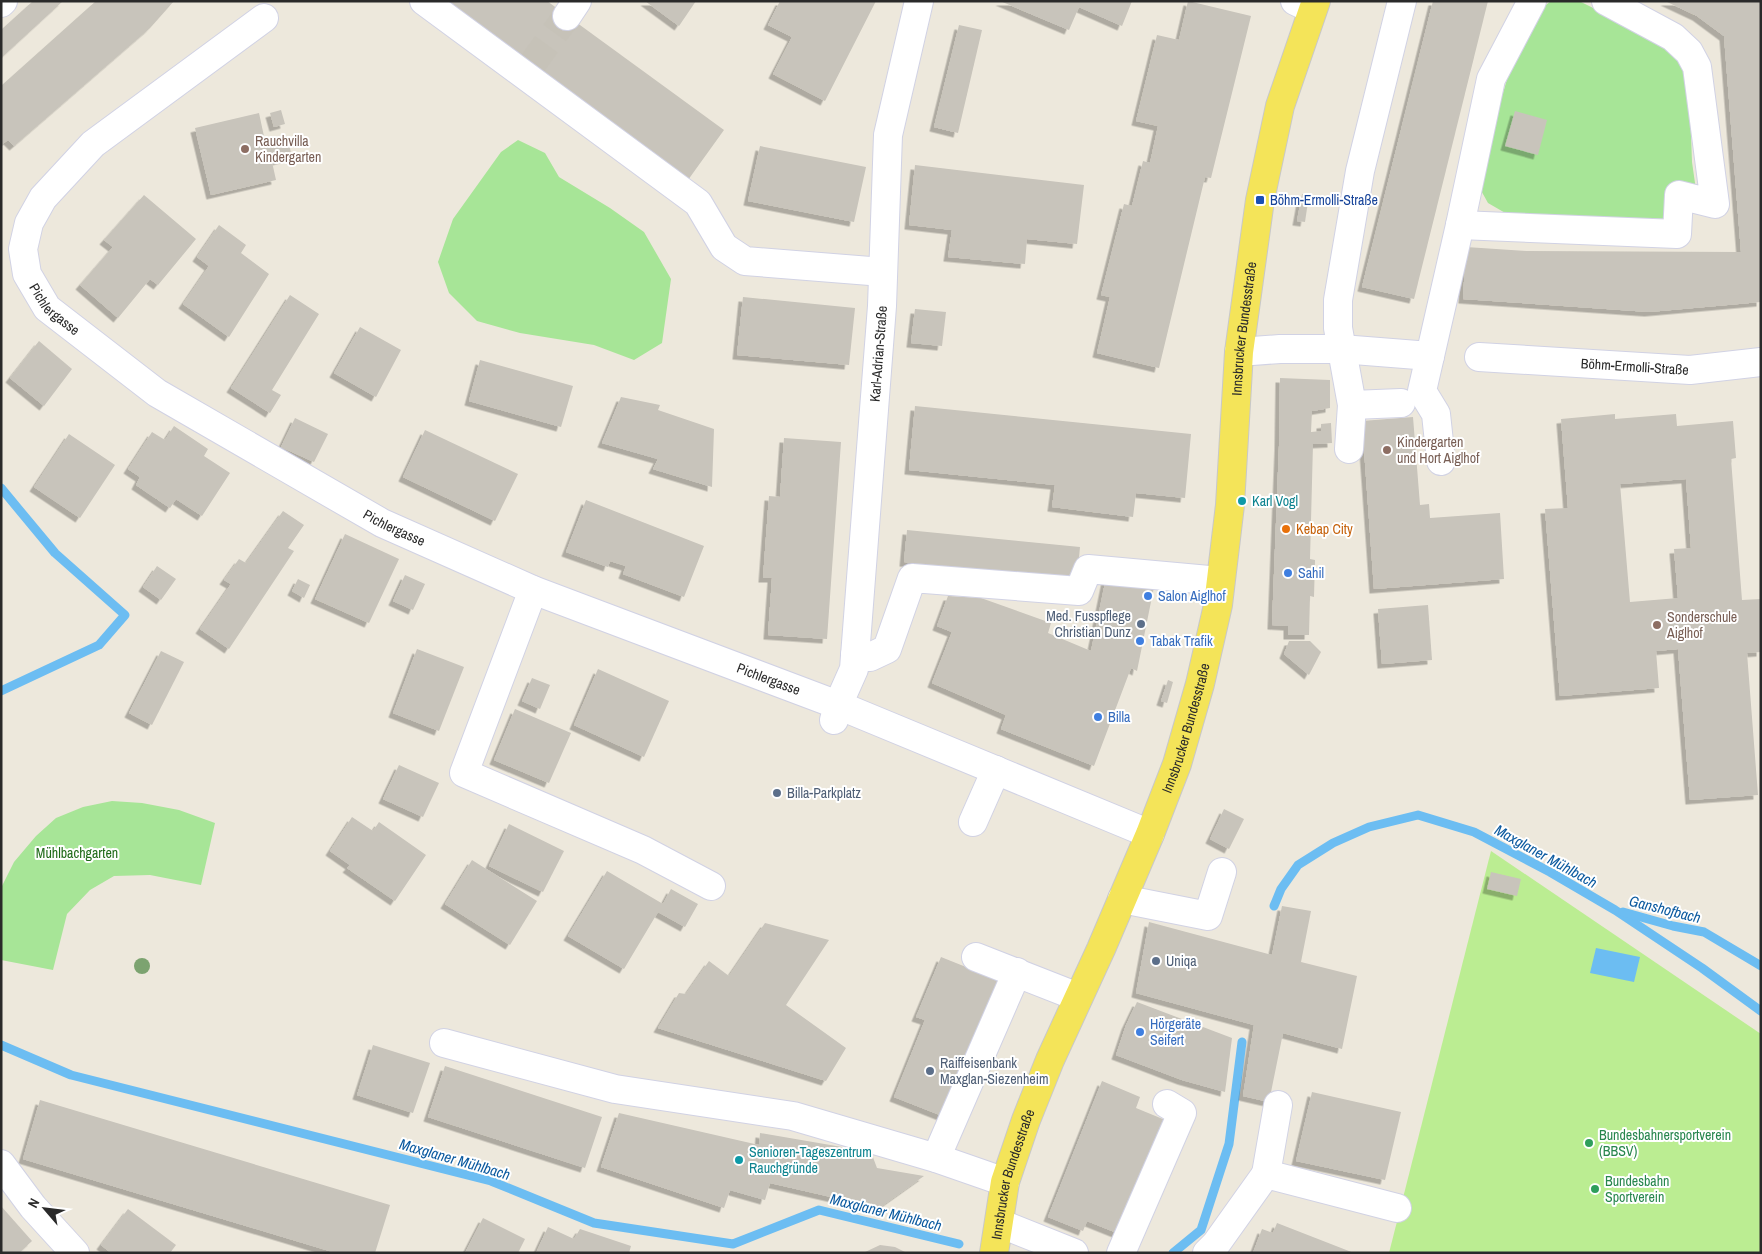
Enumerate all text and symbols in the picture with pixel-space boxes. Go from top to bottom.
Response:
place label: Rauchvilla Kindergarten [255,132,321,166]
marker: Rauchvilla Kindergarten [239,143,251,155]
place label: Böhm-Ermolli-Straße [1270,191,1378,209]
marker: Böhm-Ermolli-Straße [1254,194,1266,206]
street label: Innsbrucker Bundesstraße [1227,261,1260,396]
street label: Pichlergasse [25,280,83,339]
street label: Karl-Adrian-Straße [866,305,891,403]
street label: Böhm-Ermolli-Straße [1580,354,1689,379]
place label: Kindergarten und Hort Aiglhof [1397,433,1480,467]
marker: Kindergarten und Hort Aiglhof [1381,444,1393,456]
place label: Karl Vogl [1252,492,1298,510]
marker: Karl Vogl [1236,495,1248,507]
street label: Pichlergasse [360,505,428,550]
place label: Kebap City [1296,520,1353,538]
marker: Kebap City [1280,523,1292,535]
place label: Sahil [1298,564,1324,582]
marker: Sahil [1282,567,1294,579]
place label: Salon Aiglhof [1158,587,1226,605]
marker: Salon Aiglhof [1142,590,1154,602]
place label: Med. Fusspflege Christian Dunz [1046,607,1131,641]
place label: Sonderschule Aiglhof [1666,608,1737,642]
marker: Med. Fusspflege Christian Dunz [1135,618,1147,630]
marker: Sonderschule Aiglhof [1651,619,1663,631]
place label: Tabak Trafik [1150,632,1213,650]
marker: Tabak Trafik [1134,635,1146,647]
street label: Pichlergasse [734,659,803,699]
street label: Innsbrucker Bundesstraße [1158,661,1213,796]
place label: Billa [1108,708,1131,726]
marker: Billa [1092,711,1104,723]
place label: Billa-Parkplatz [787,784,861,802]
marker: Billa-Parkplatz [771,787,783,799]
water label: Maxglaner Mühlbach [1491,819,1601,893]
park label: Mühlbachgarten [36,844,118,862]
water label: Ganshofbach [1627,890,1703,928]
place label: Uniqa [1166,952,1197,970]
marker: Uniqa [1150,955,1162,967]
place label: Hörgeräte Seifert [1150,1015,1201,1049]
marker: Hörgeräte Seifert [1134,1026,1146,1038]
place label: Raiffeisenbank Maxglan-Siezenheim [940,1054,1048,1088]
marker: Raiffeisenbank Maxglan-Siezenheim [924,1065,936,1077]
street label: Innsbrucker Bundesstraße [987,1106,1038,1241]
place label: Bundesbahnersportverein (BBSV) [1599,1126,1731,1160]
water label: Maxglaner Mühlbach [397,1133,513,1185]
marker: Bundesbahnersportverein (BBSV) [1583,1137,1595,1149]
place label: Senioren-Tageszentrum Rauchgründe [749,1143,872,1177]
marker: Senioren-Tageszentrum Rauchgründe [733,1154,745,1166]
place label: Bundesbahn Sportverein [1605,1172,1669,1206]
marker: Bundesbahn Sportverein [1589,1183,1601,1195]
north arrow [20,1184,70,1234]
water label: Maxglaner Mühlbach [828,1188,944,1236]
text: N [24,1195,43,1211]

